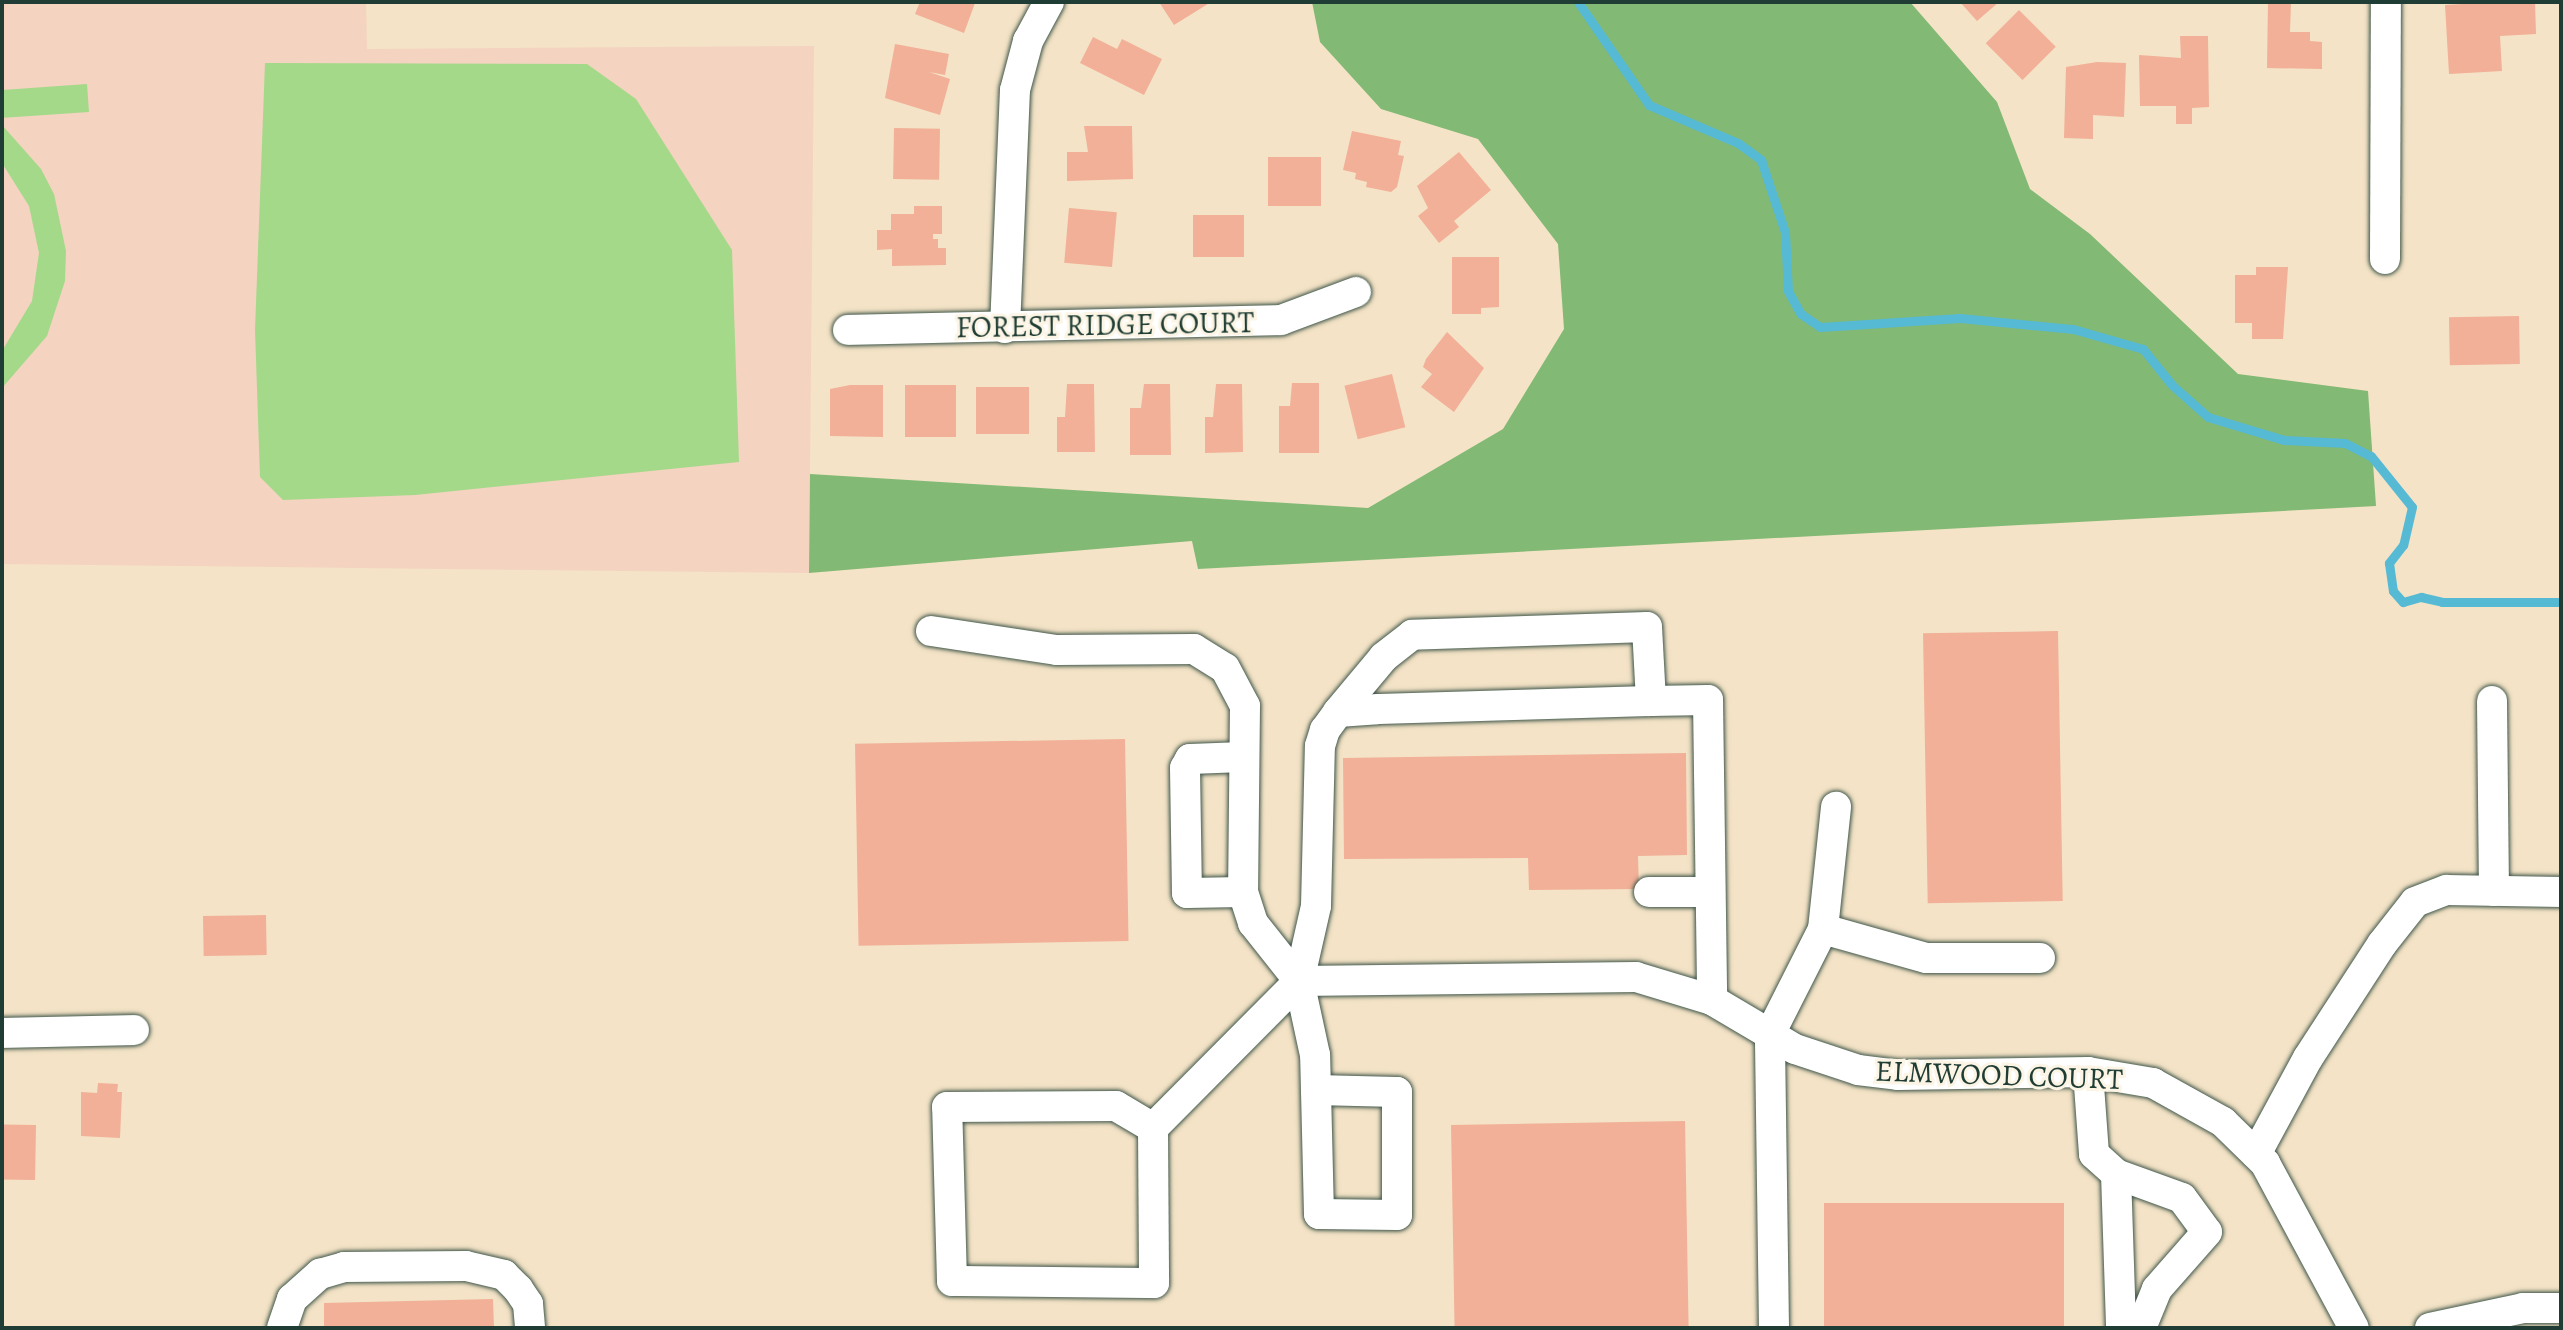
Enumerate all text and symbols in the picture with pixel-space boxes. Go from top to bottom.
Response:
street label: FOREST RIDGE COURT [956,304,1254,346]
street label: ELMWOOD COURT [1874,1053,2124,1097]

